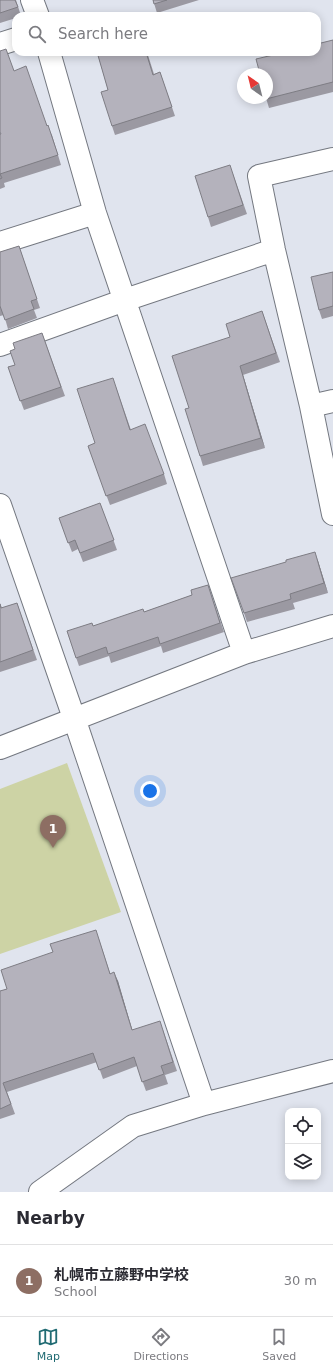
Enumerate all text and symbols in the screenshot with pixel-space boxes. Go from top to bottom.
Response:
search box [12,12,321,56]
icon: search [26,23,48,45]
text: Search here [58,25,148,43]
north arrow [237,68,273,104]
your location [140,781,160,801]
pin: 1 [40,815,66,848]
map controls [285,1108,321,1180]
button: locate [285,1108,321,1144]
button: layers [285,1144,321,1180]
text: Nearby [16,1208,85,1228]
text: 札幌市立藤野中学校 [54,1266,189,1284]
text: 1 [24,1273,34,1288]
text: 30 m [284,1273,317,1288]
text: School [54,1284,97,1299]
tab: Map [37,1326,60,1363]
tab: Directions [133,1326,189,1363]
tab: Saved [262,1326,296,1363]

